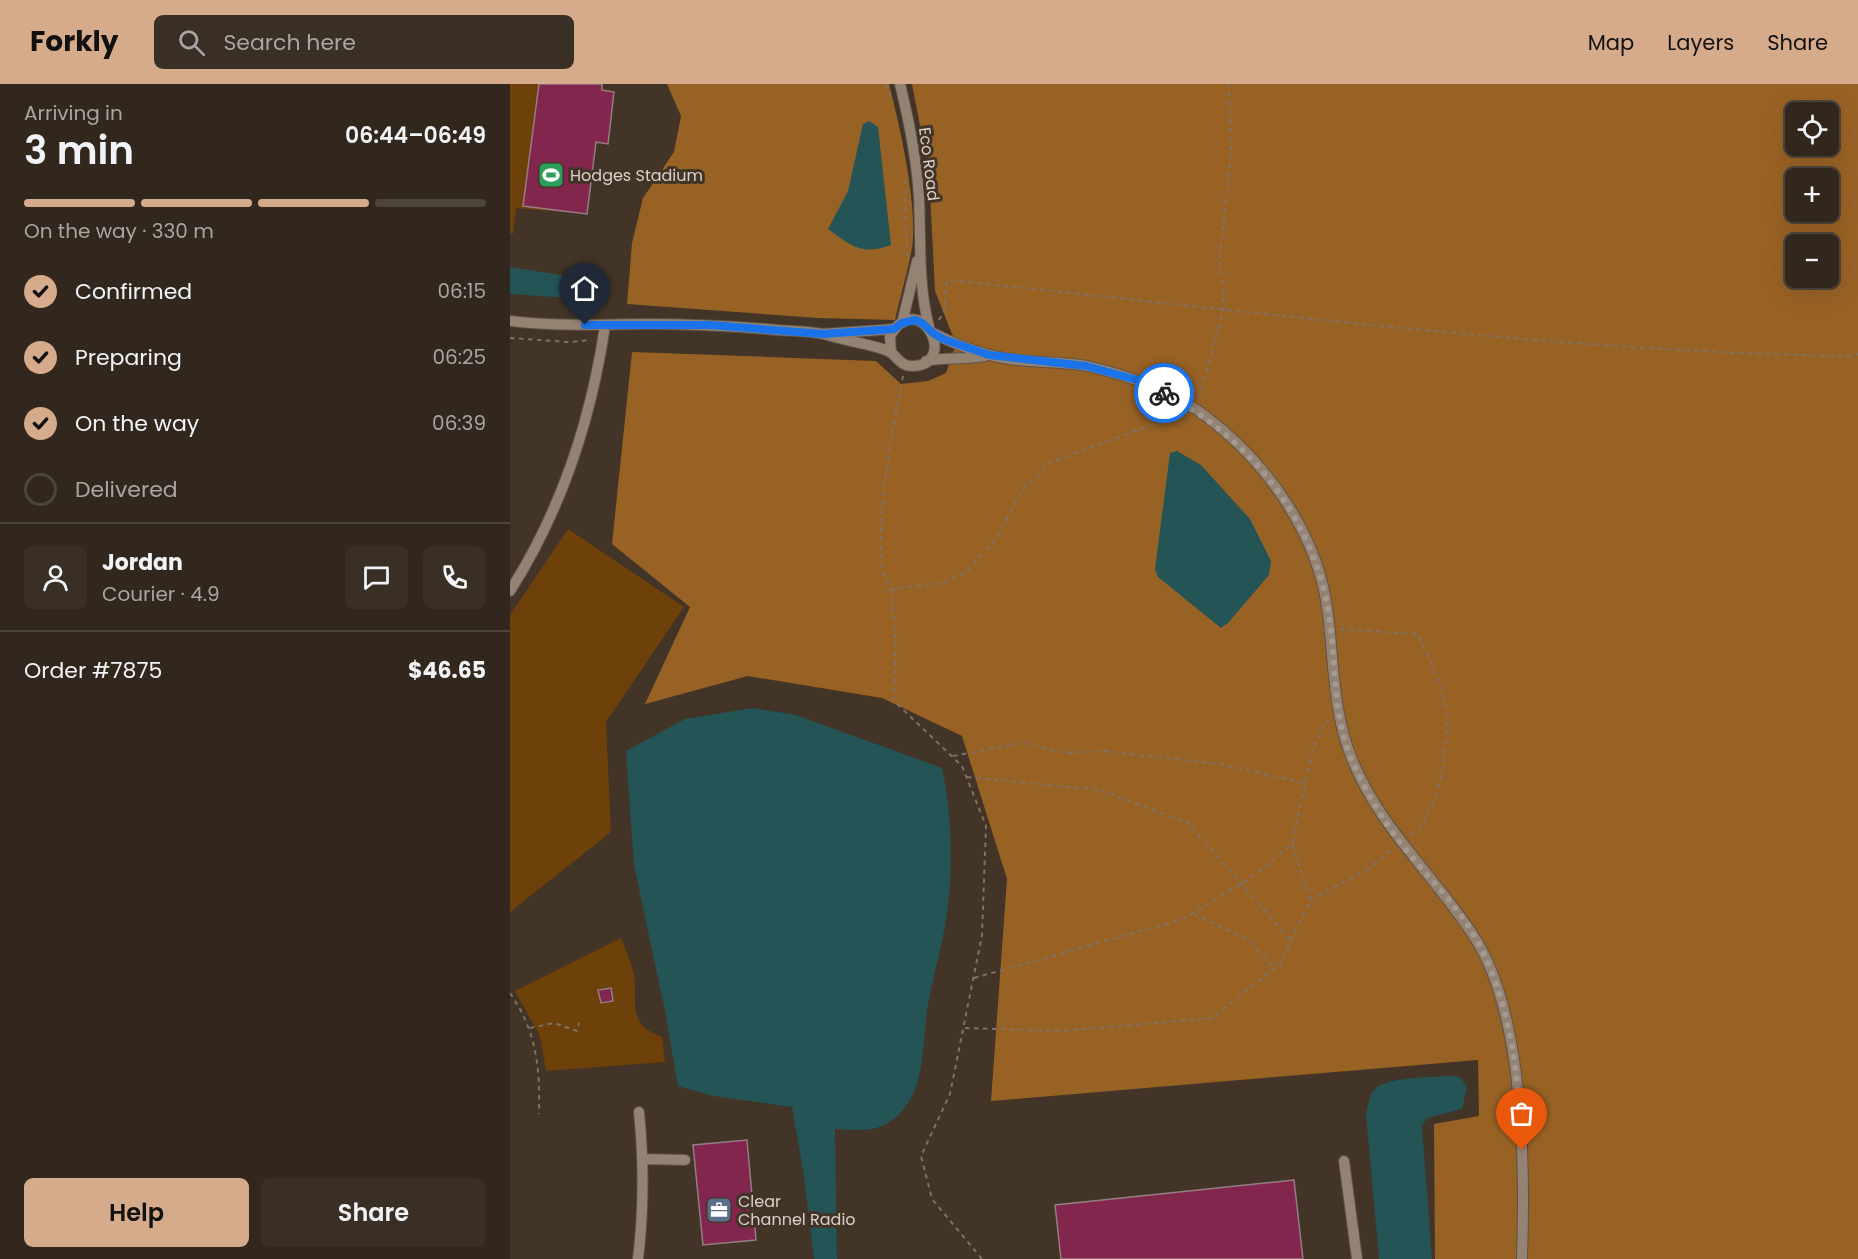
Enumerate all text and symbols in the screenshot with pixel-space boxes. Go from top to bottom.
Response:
search box [154,15,574,69]
text: Forkly [30,22,118,61]
icon: search [175,26,208,59]
text: Search here [223,27,356,58]
text: Map [1588,28,1634,57]
text: Layers [1667,28,1734,57]
text: Share [1767,28,1828,57]
text: Arriving in [24,99,123,127]
map controls [1785,102,1839,288]
button: locate [1785,102,1839,156]
text: 06:44–06:49 [345,120,486,151]
text: 3 min [24,123,134,178]
street label: Eco Road [913,126,945,202]
sports icon: Hodges Stadium [536,160,566,190]
place label: Hodges Stadium [570,164,703,187]
button: + [1785,168,1839,222]
text: On the way · 330 m [24,217,214,245]
button: − [1785,234,1839,288]
pin [559,263,610,325]
icon: home [568,272,601,305]
icon: check [24,275,57,308]
text: Confirmed [75,276,192,307]
text: 06:15 [438,277,486,305]
icon: check [24,341,57,374]
text: Preparing [75,342,182,373]
text: 06:25 [432,343,486,371]
courier [1134,363,1194,423]
icon: bike [1148,377,1181,410]
icon: check [24,407,57,440]
text: On the way [75,408,199,439]
text: 06:39 [432,409,486,437]
text: Delivered [75,474,178,505]
button: person [24,546,87,609]
button: chat [345,546,408,609]
button: phone [423,546,486,609]
text: Jordan [102,547,183,578]
text: Courier · 4.9 [102,580,220,608]
text: Order #7875 [24,655,162,686]
text: $46.65 [408,655,486,686]
pin [1496,1088,1547,1150]
icon: bag [1505,1097,1538,1130]
button: Help [24,1178,249,1247]
button: Share [261,1178,486,1247]
place label: Clear Channel Radio [738,1190,856,1231]
office icon: Clear Channel Radio [704,1195,734,1225]

